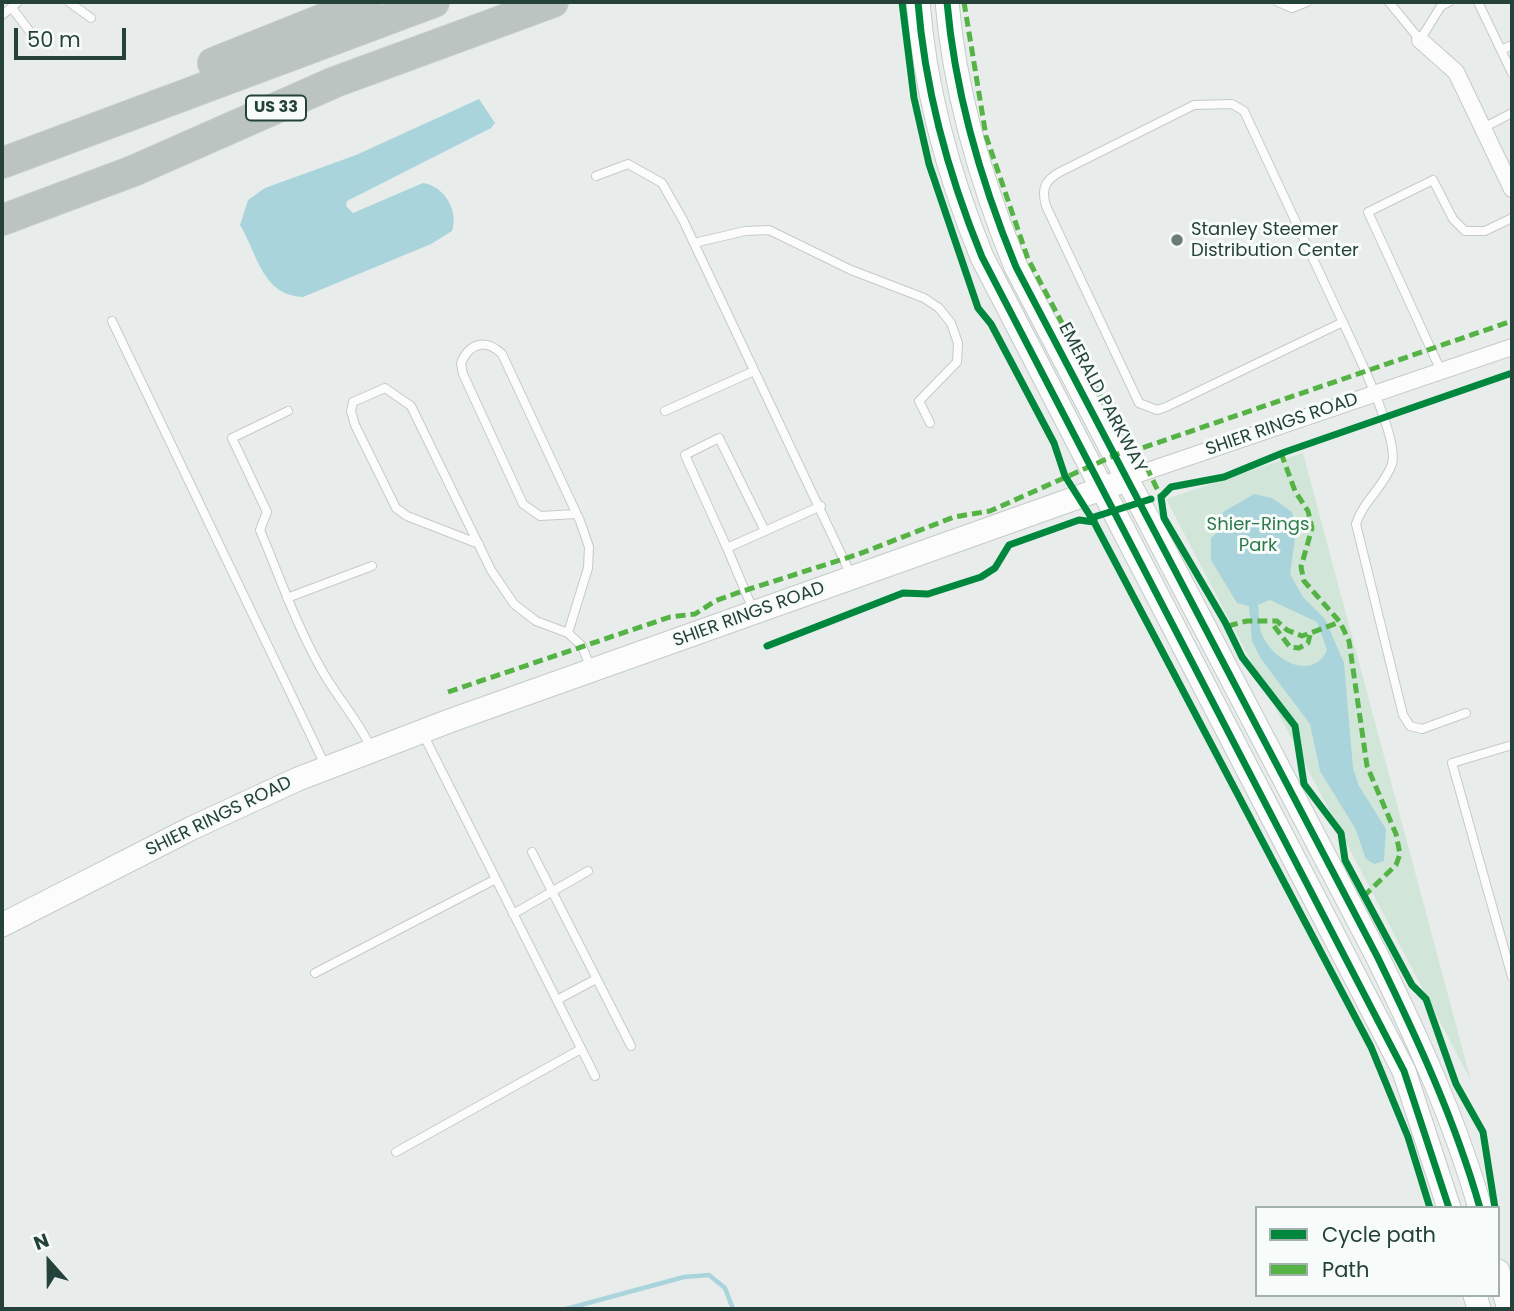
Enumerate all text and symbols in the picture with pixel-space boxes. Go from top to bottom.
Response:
scale bar [18,14,130,58]
text: 50 m [27,25,81,54]
road number: US 33 [246,96,306,120]
place label: Stanley Steemer Distribution Center [1191,219,1359,262]
marker: Stanley Steemer Distribution Center [1169,232,1185,248]
street label: EMERALD PARKWAY [1053,319,1151,477]
street label: SHIER RINGS ROAD [1203,389,1361,461]
park label: Shier-Rings Park [1207,514,1309,556]
street label: SHIER RINGS ROAD [670,578,828,652]
street label: SHIER RINGS ROAD [142,772,296,862]
legend [1255,1206,1500,1297]
text: Cycle path [1322,1220,1436,1249]
north arrow [14,1227,84,1297]
text: N [30,1227,53,1257]
text: Path [1322,1255,1369,1284]

